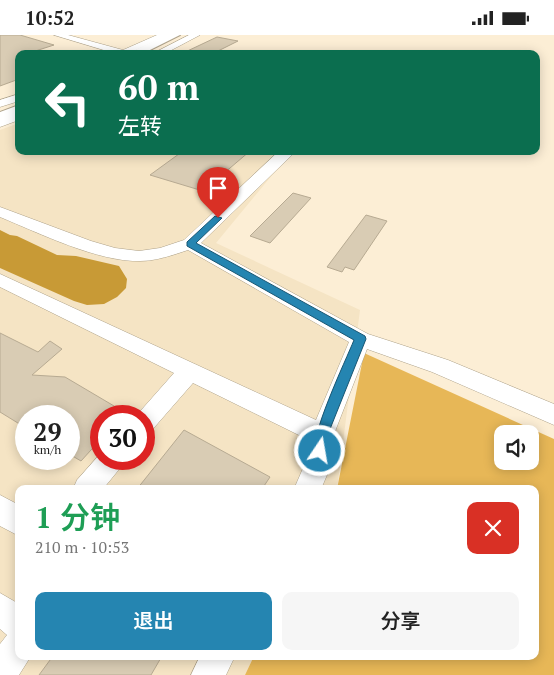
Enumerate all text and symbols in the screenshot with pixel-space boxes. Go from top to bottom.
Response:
text: 10:52 [25,5,74,30]
text: 60 m [118,64,199,110]
icon: left [35,70,100,135]
text: 左转 [118,111,162,140]
pin [197,167,239,218]
icon: arrive [204,174,232,202]
speed limit sign: 30 [90,405,155,470]
text: 29 [33,415,62,448]
position arrow [293,424,345,476]
map controls [494,425,539,470]
button: sound [494,425,539,470]
text: km/h [34,442,61,457]
text: 1 分钟 [35,497,120,537]
button: close [467,502,519,554]
text: 210 m · 10:53 [35,536,129,558]
button: 退出 [35,592,272,650]
button: 分享 [282,592,519,650]

